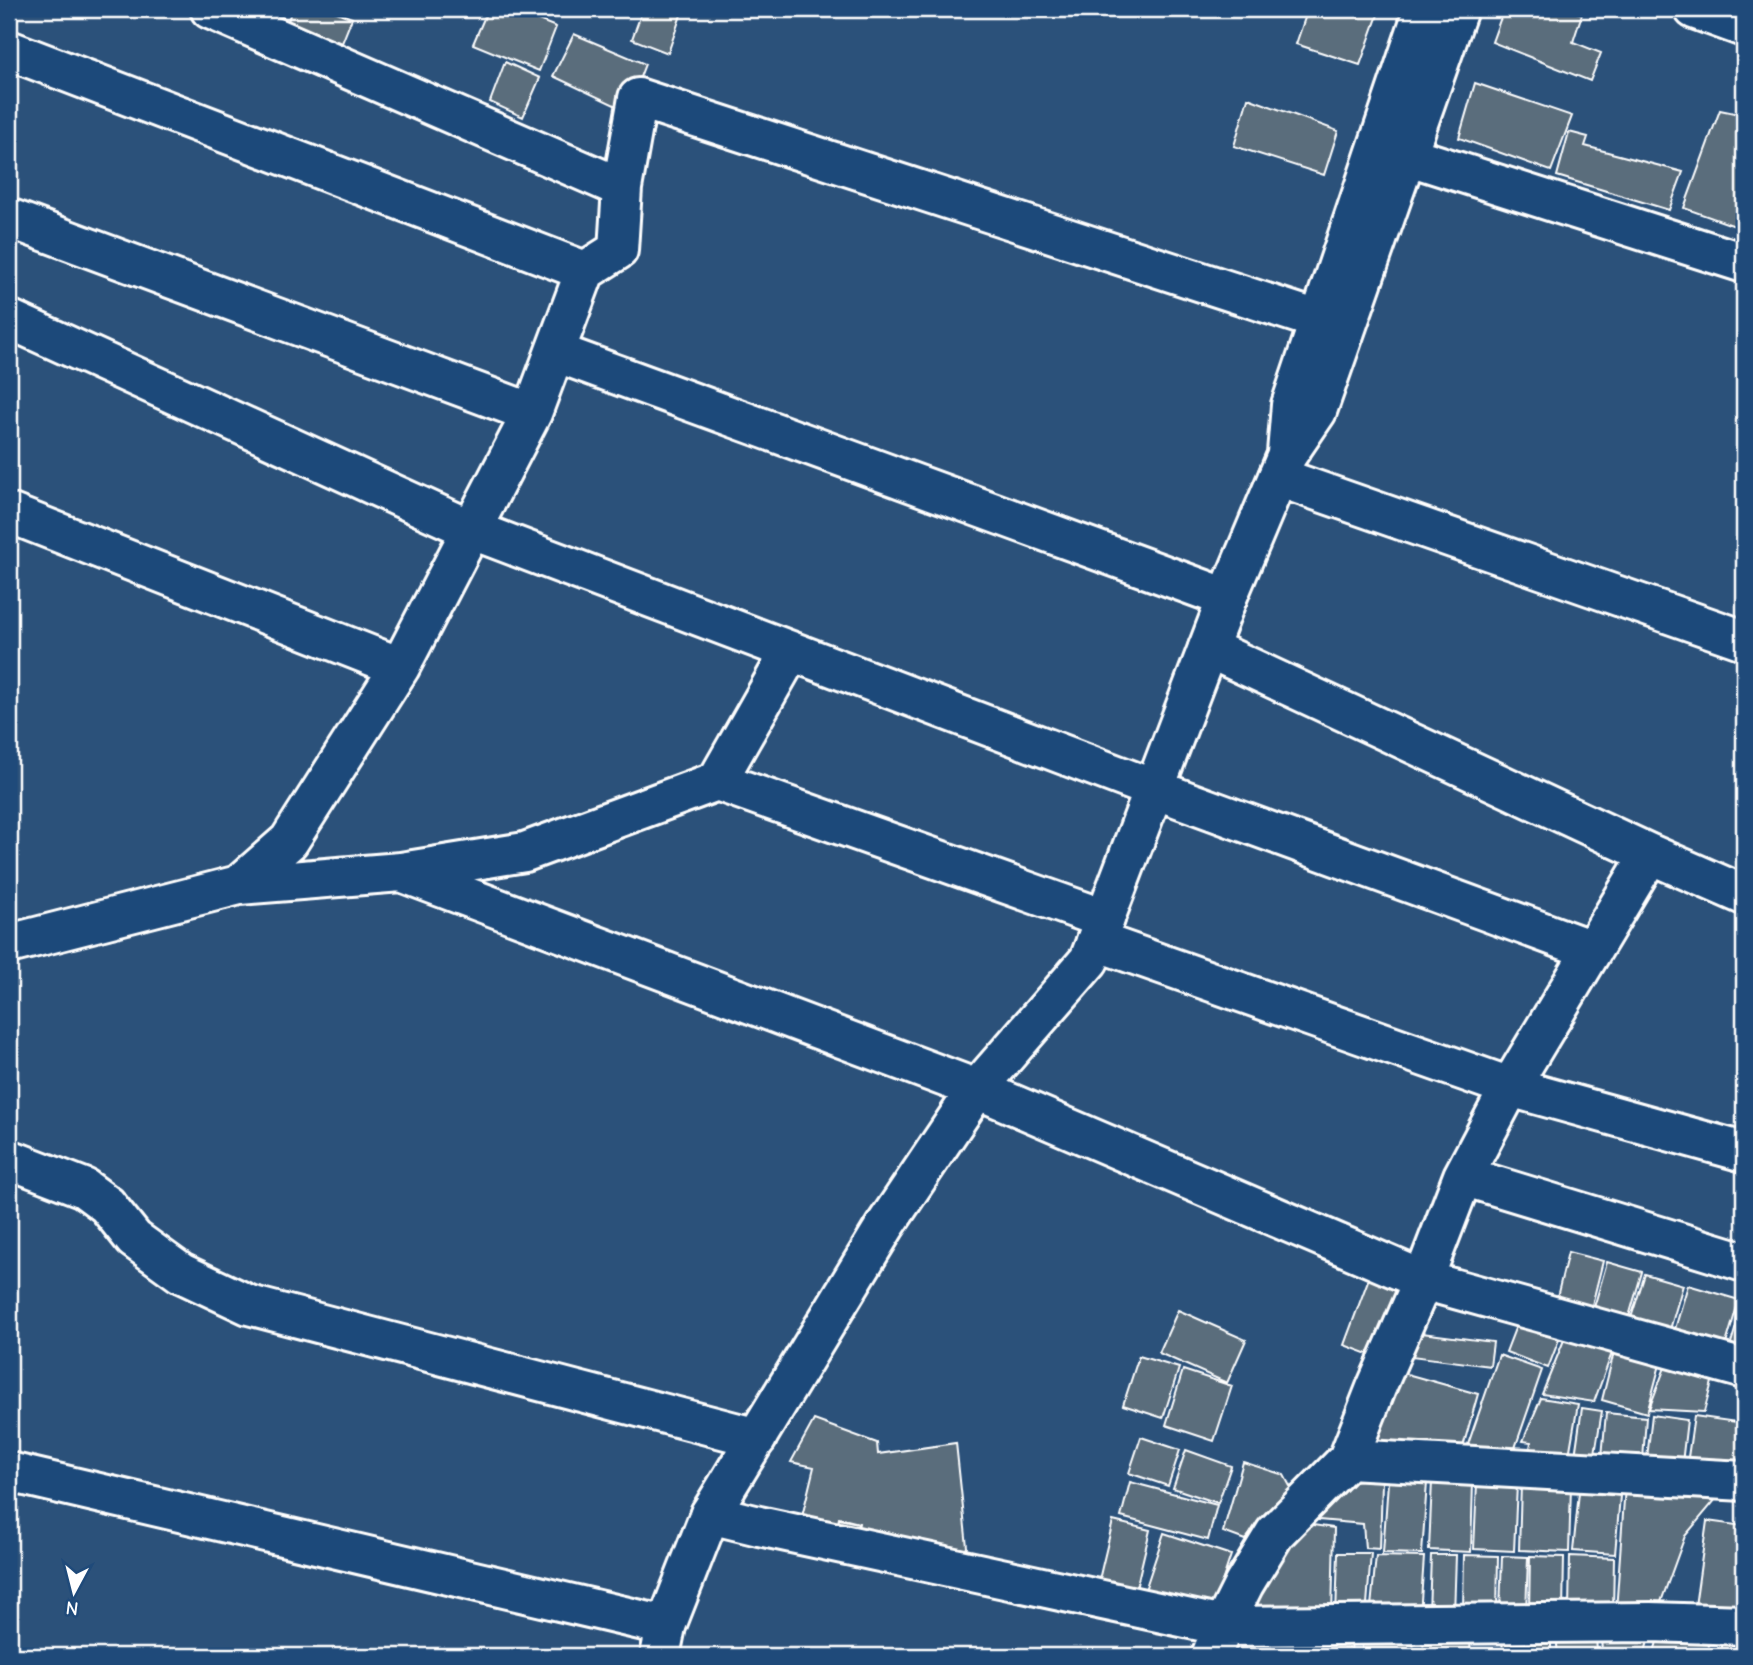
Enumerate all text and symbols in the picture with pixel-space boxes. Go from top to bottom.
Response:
north arrow [38,1556,108,1626]
text: N [65,1596,80,1620]

